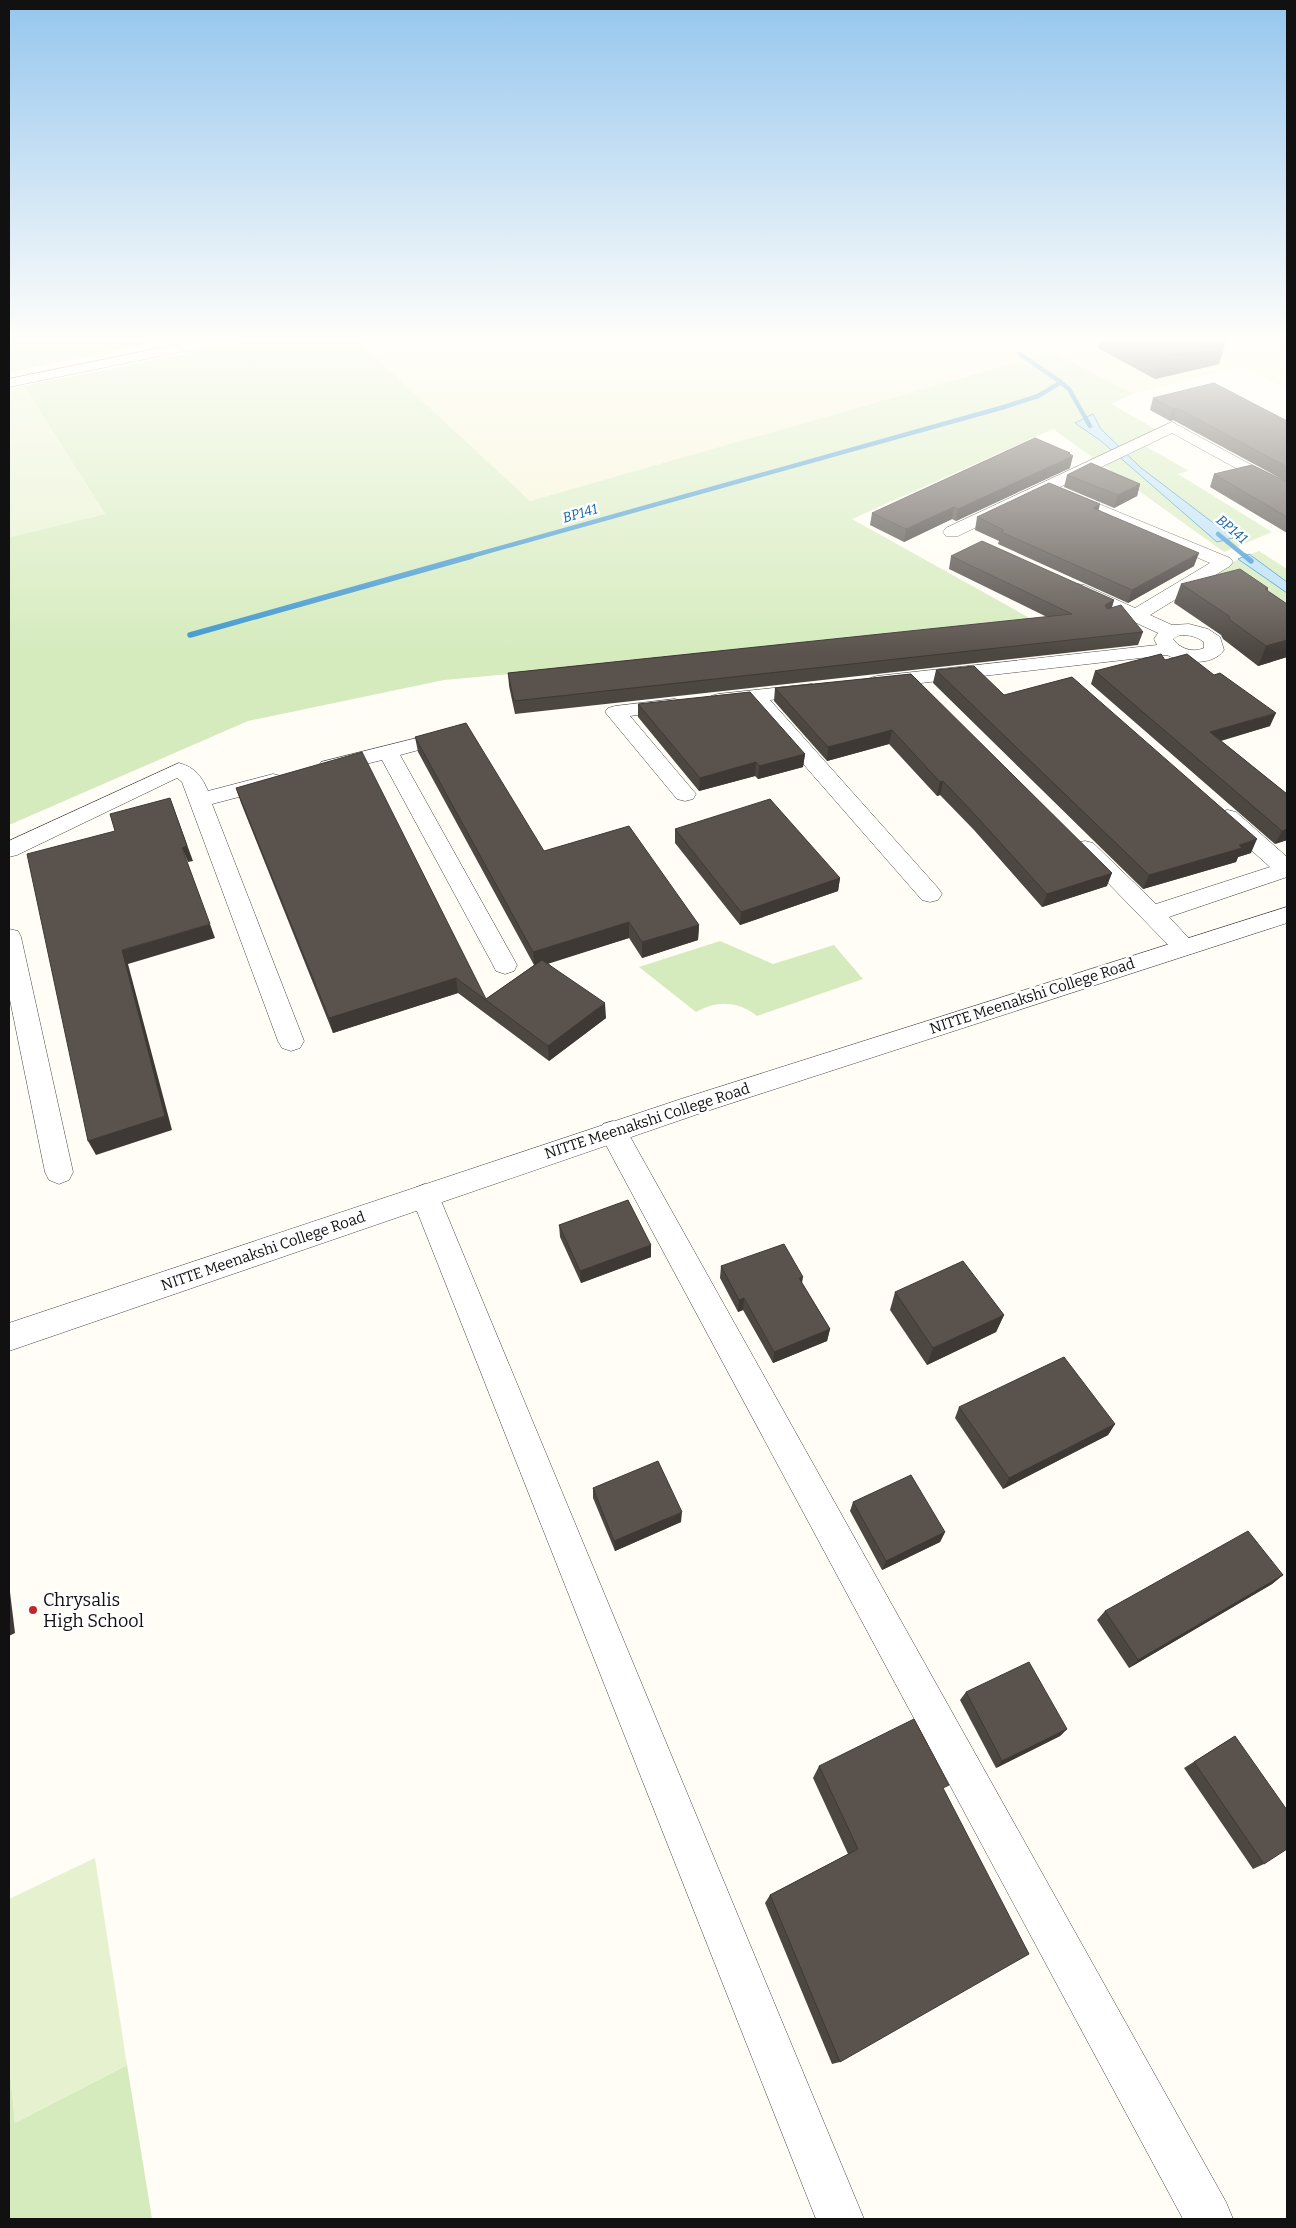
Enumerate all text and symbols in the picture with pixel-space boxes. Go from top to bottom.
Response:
water label: BP141 [561,500,600,527]
water label: BP141 [1213,511,1251,547]
street label: NITTE Meenakshi College Road [927,954,1137,1038]
street label: NITTE Meenakshi College Road [542,1079,752,1163]
street label: NITTE Meenakshi College Road [159,1207,368,1294]
place label: Chrysalis High School [43,1589,144,1632]
marker: Chrysalis High School [27,1604,39,1616]

